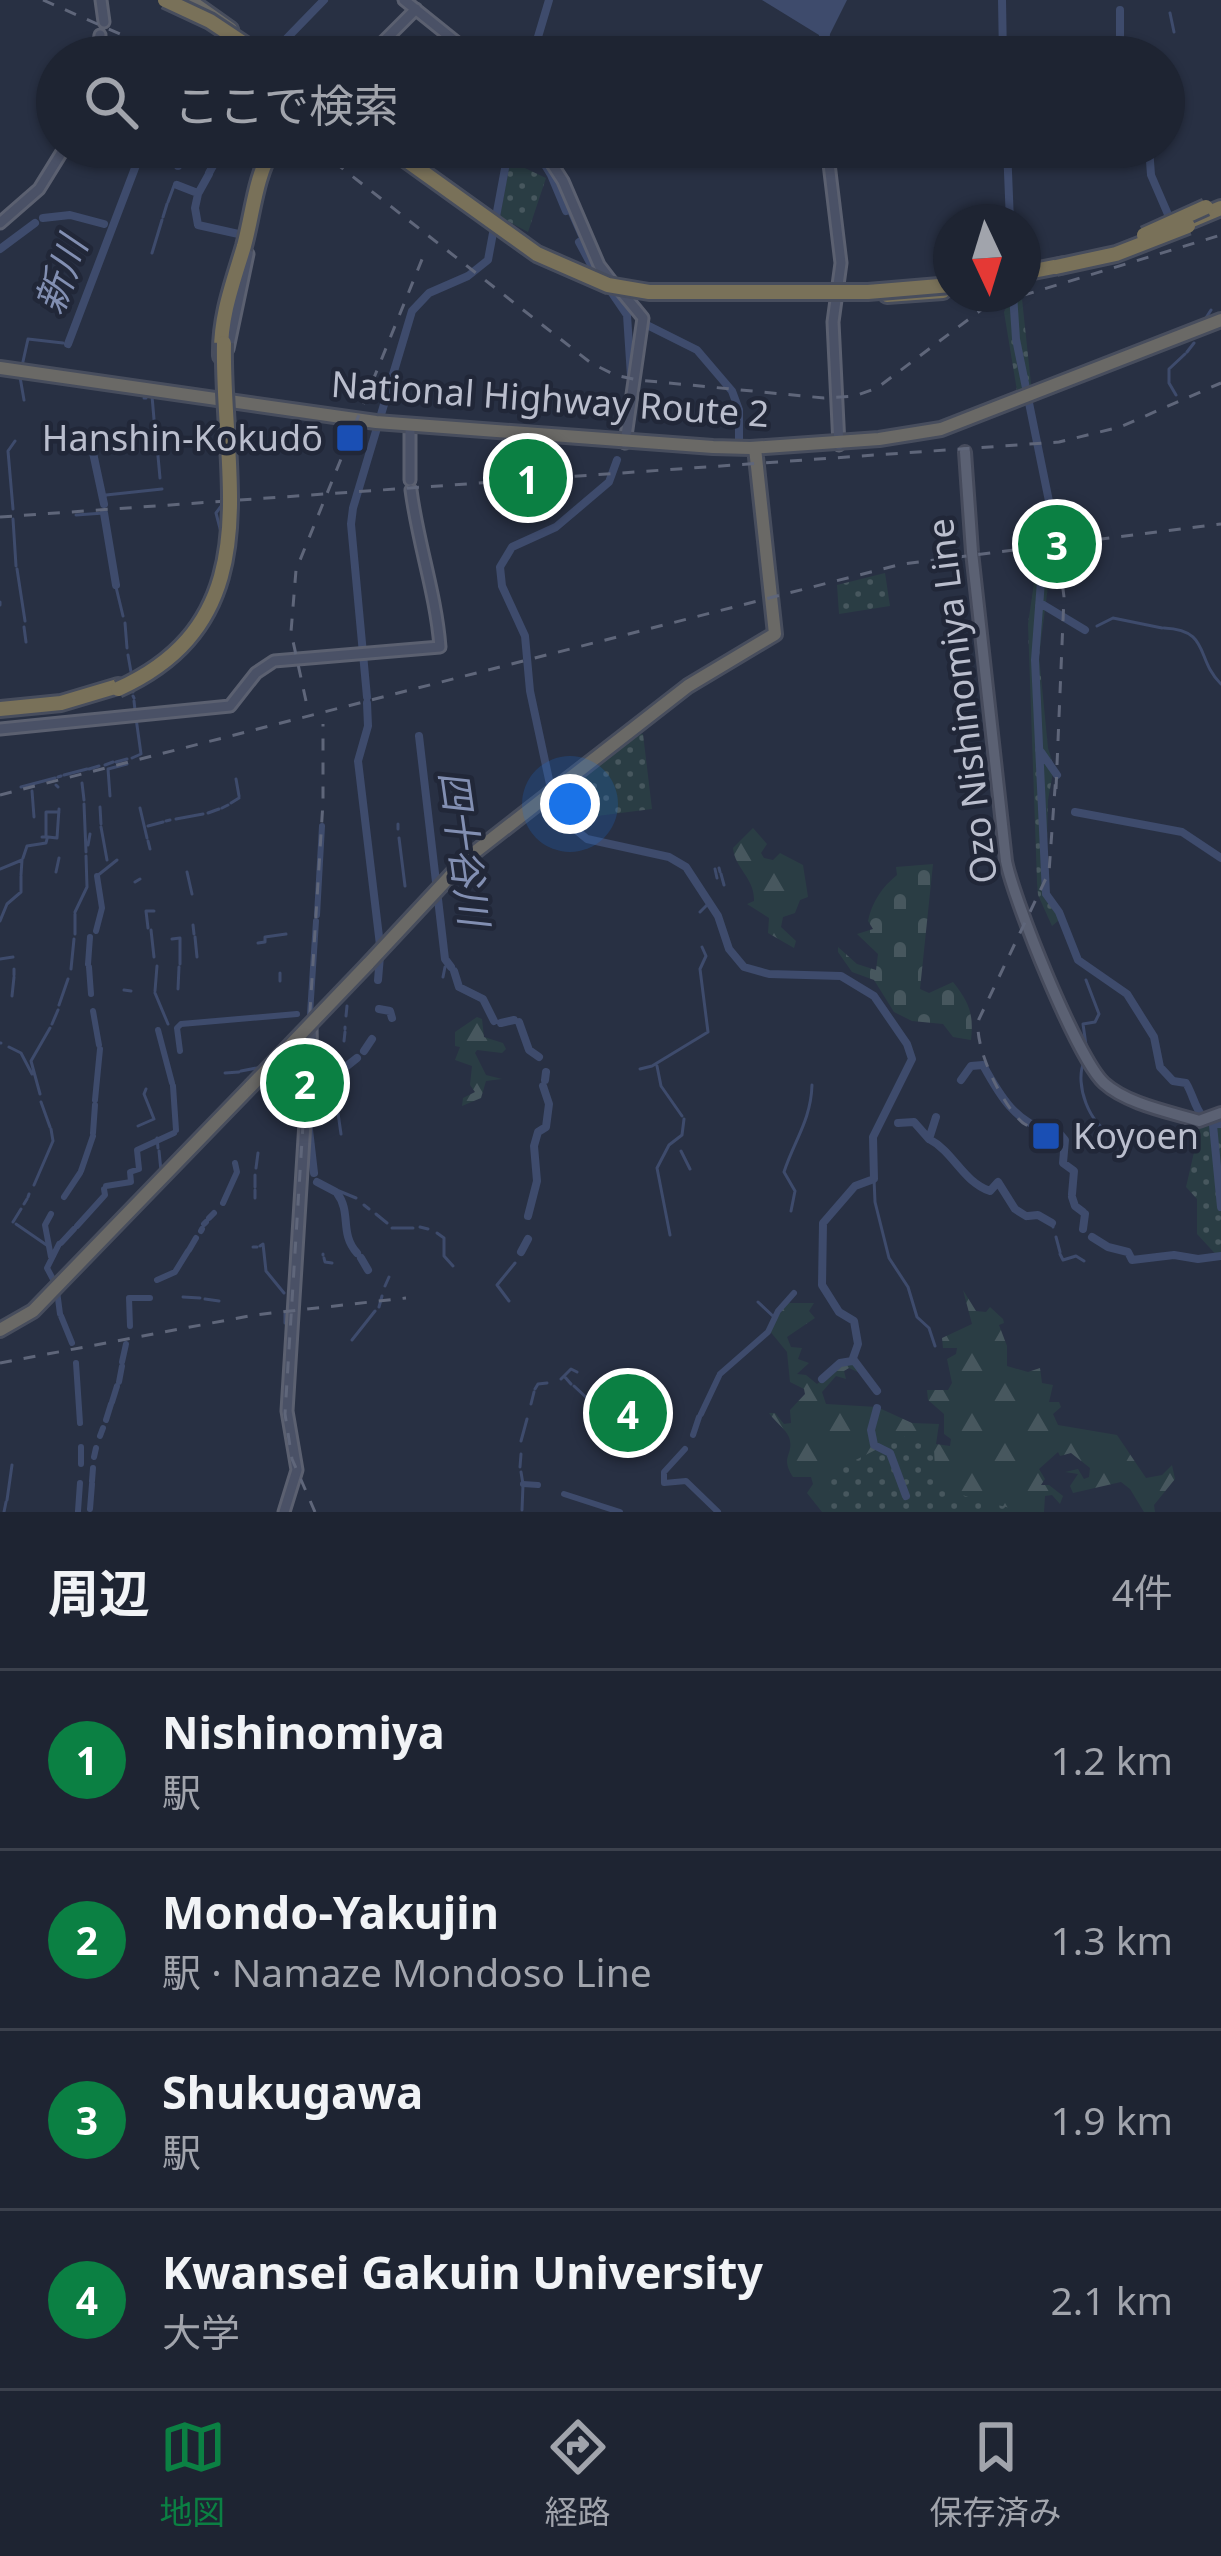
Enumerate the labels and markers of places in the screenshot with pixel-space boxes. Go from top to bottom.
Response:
place label: Hanshin-Kokudō [42,413,323,462]
marker: Hanshin-Kokudō [334,422,366,454]
pin: 1 [489,433,567,523]
pin: 3 [1018,499,1096,589]
pin: 2 [266,1038,344,1128]
place label: Koyoen [1073,1111,1199,1160]
marker: Koyoen [1030,1120,1062,1152]
pin: 4 [589,1368,667,1458]

